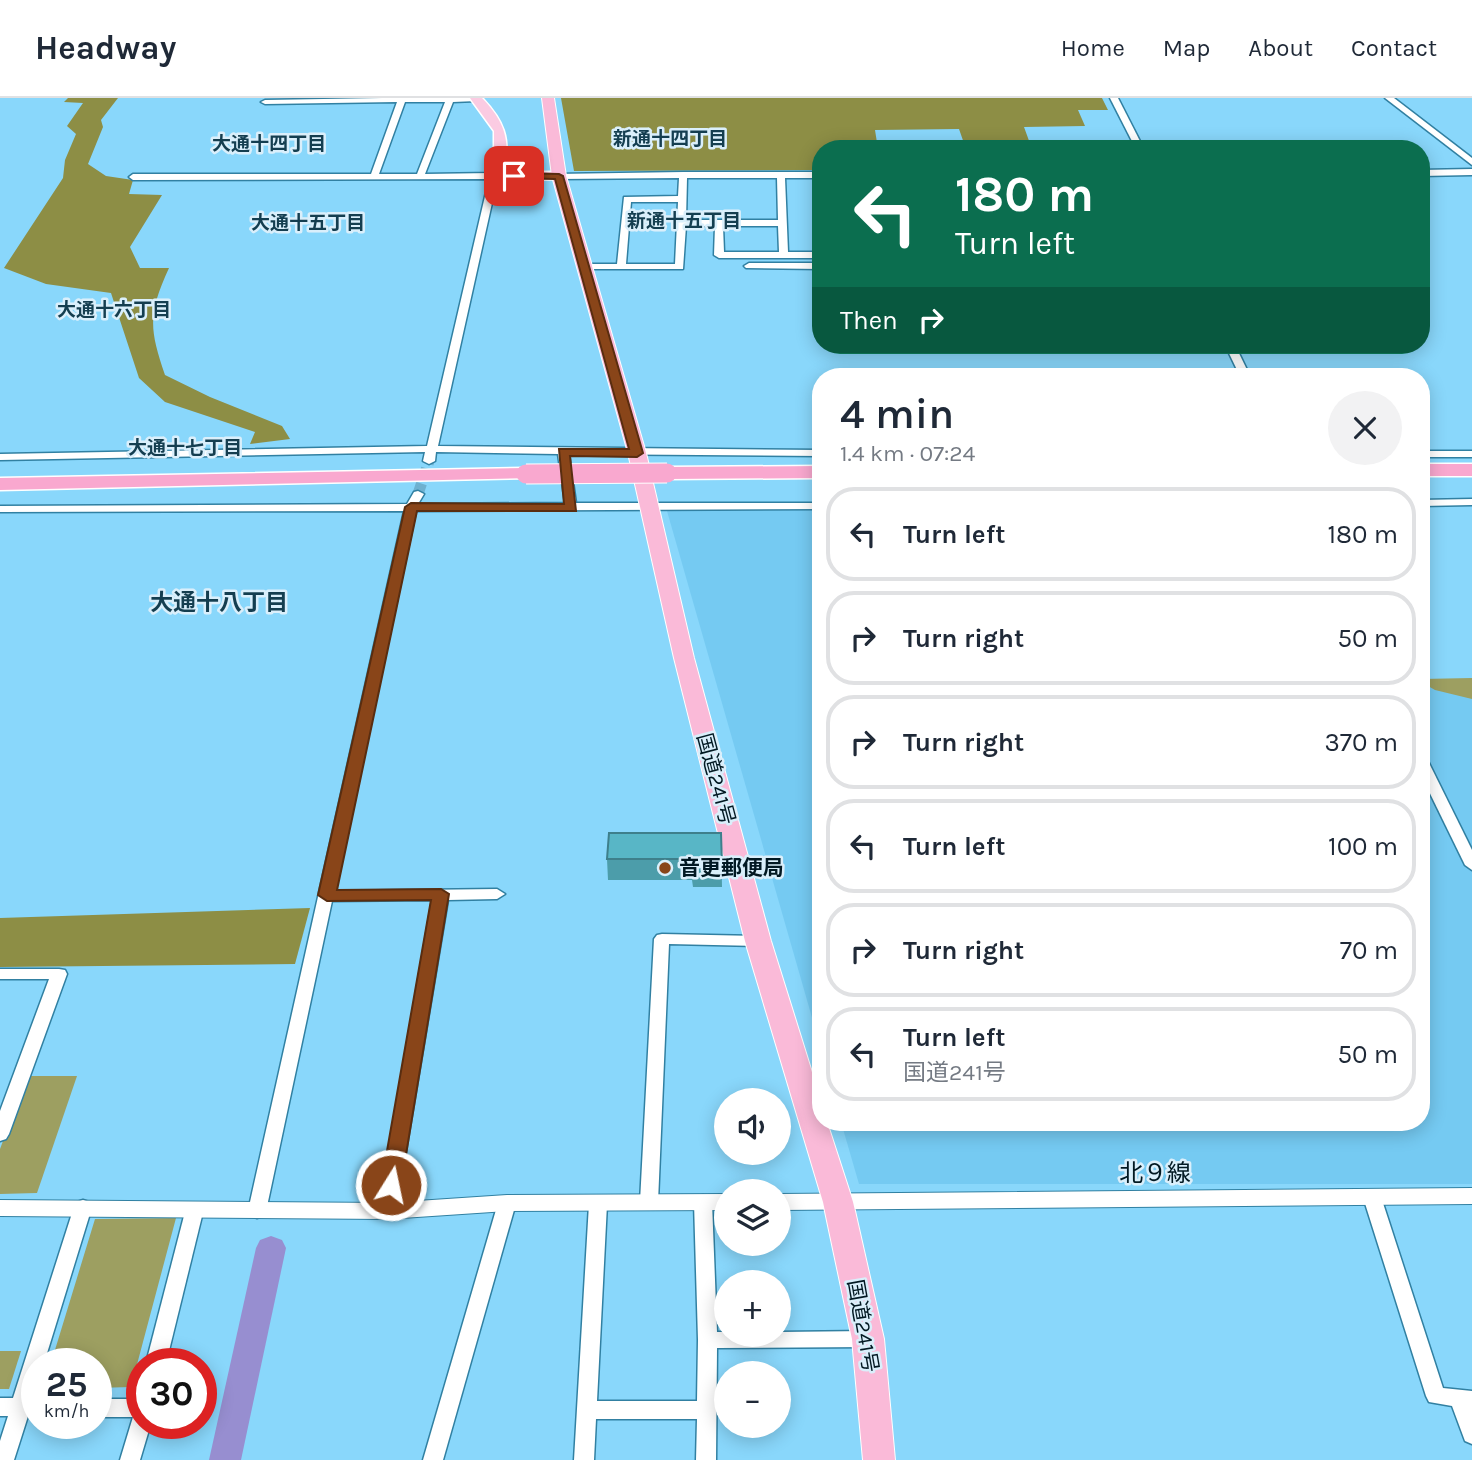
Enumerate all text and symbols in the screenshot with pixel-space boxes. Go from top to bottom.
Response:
text: Headway [35,29,176,67]
text: Home [1061,34,1125,62]
text: Map [1163,34,1210,62]
text: About [1248,34,1313,62]
text: Contact [1351,34,1437,62]
district label: 新通十四丁目 [613,128,727,150]
district label: 大通十四丁目 [212,133,326,155]
pin [484,146,544,206]
icon: arrive [495,157,533,195]
text: 180 m [955,166,1094,223]
icon: left [840,168,931,259]
district label: 新通十五丁目 [627,210,741,232]
district label: 大通十五丁目 [251,212,365,234]
text: Turn left [955,225,1075,262]
district label: 大通十六丁目 [57,299,171,321]
icon: right [912,301,950,339]
text: Then [840,305,898,336]
text: 4 min [840,389,954,439]
button: close [1328,391,1402,465]
district label: 大通十七丁目 [128,437,242,459]
text: 1.4 km · 07:24 [840,440,975,467]
icon: left [844,515,882,553]
text: Turn left [903,519,1005,550]
text: 180 m [1328,519,1398,550]
district label: 大通十八丁目 [150,589,288,616]
icon: right [844,619,882,657]
text: Turn right [903,623,1024,654]
text: 50 m [1337,623,1398,654]
icon: right [844,723,882,761]
text: Turn right [903,727,1024,758]
text: 370 m [1325,727,1398,758]
street label: 国道241号 [692,731,740,827]
icon: left [844,827,882,865]
text: Turn left [903,831,1005,862]
text: 100 m [1328,831,1398,862]
place label: 音更郵便局 [679,856,784,880]
marker: 音更郵便局 [657,860,673,876]
icon: right [844,931,882,969]
text: Turn right [903,935,1024,966]
text: 70 m [1340,935,1398,966]
text: Turn left [903,1022,1005,1053]
icon: left [844,1035,882,1073]
text: 50 m [1337,1039,1398,1070]
text: 国道241号 [903,1059,1006,1086]
map controls [714,1088,791,1438]
button: sound [714,1088,791,1165]
position arrow [354,1148,428,1222]
street label: 北９線 [1119,1159,1191,1187]
button: layers [714,1179,791,1256]
button: + [714,1270,791,1347]
street label: 国道241号 [843,1278,883,1374]
speed limit sign: 30 [126,1348,217,1439]
button: − [714,1361,791,1438]
text: 25 [46,1364,87,1405]
text: km/h [44,1400,89,1422]

